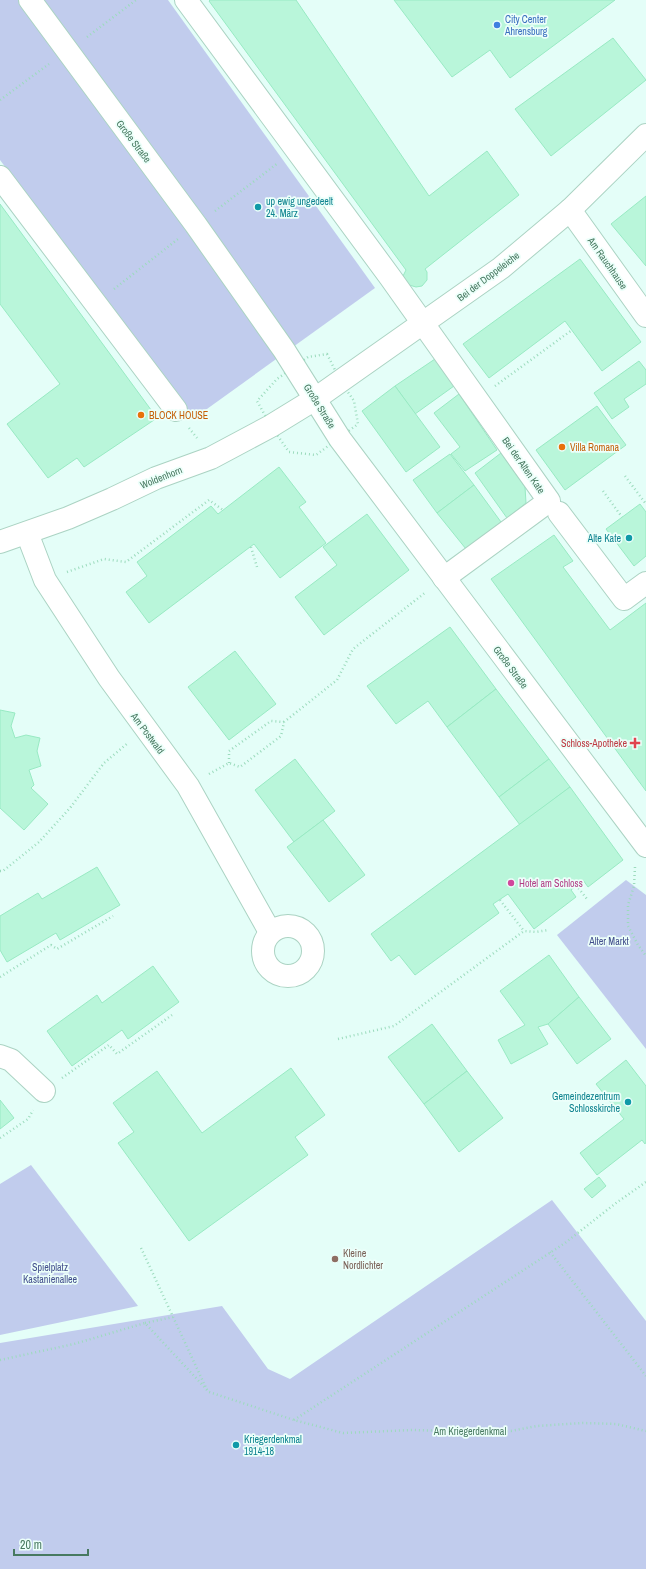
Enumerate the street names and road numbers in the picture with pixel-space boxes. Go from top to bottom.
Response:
street label: Große Straße [113,117,154,166]
street label: Am Rauchhause [584,234,631,292]
street label: Bei der Doppeleiche [455,248,522,304]
street label: Große Straße [301,382,339,431]
street label: Bei der Alten Kate [499,434,548,496]
street label: Woldenhorn [138,463,184,492]
street label: Große Straße [490,643,531,692]
street label: Am Postwald [127,709,167,756]
street label: Am Kriegerdenkmal [433,1425,506,1438]

